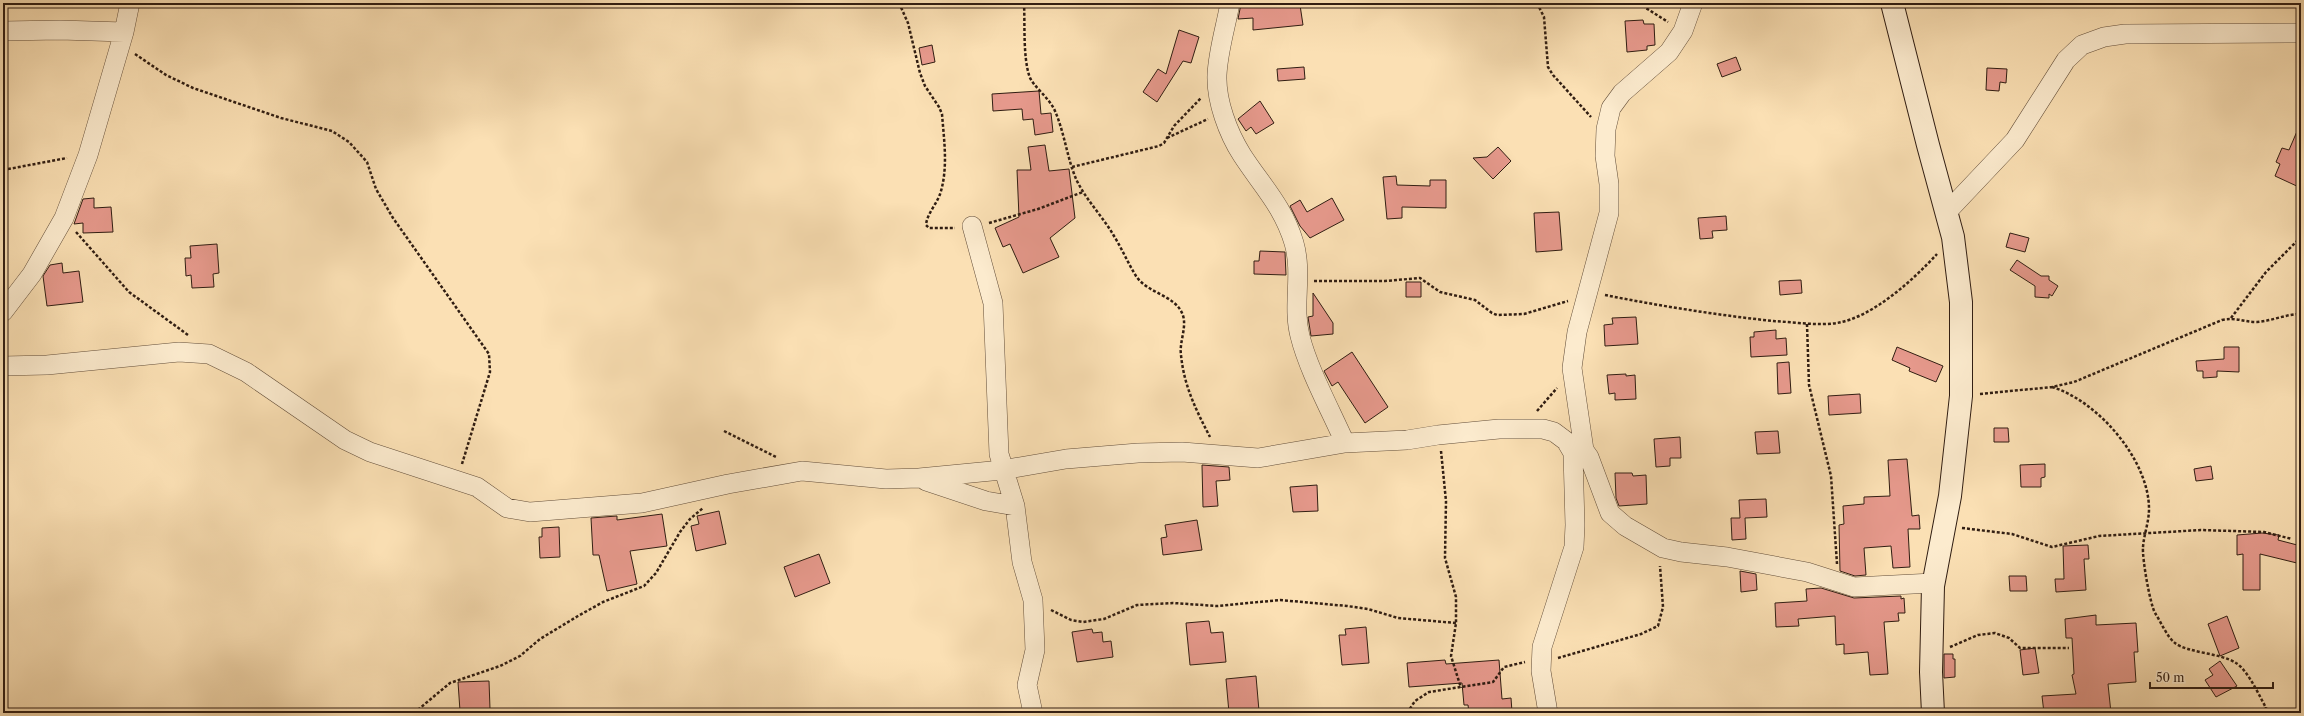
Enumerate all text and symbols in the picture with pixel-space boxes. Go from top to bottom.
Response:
scale bar [2150,664,2273,690]
text: 50 m [2156,670,2185,685]

